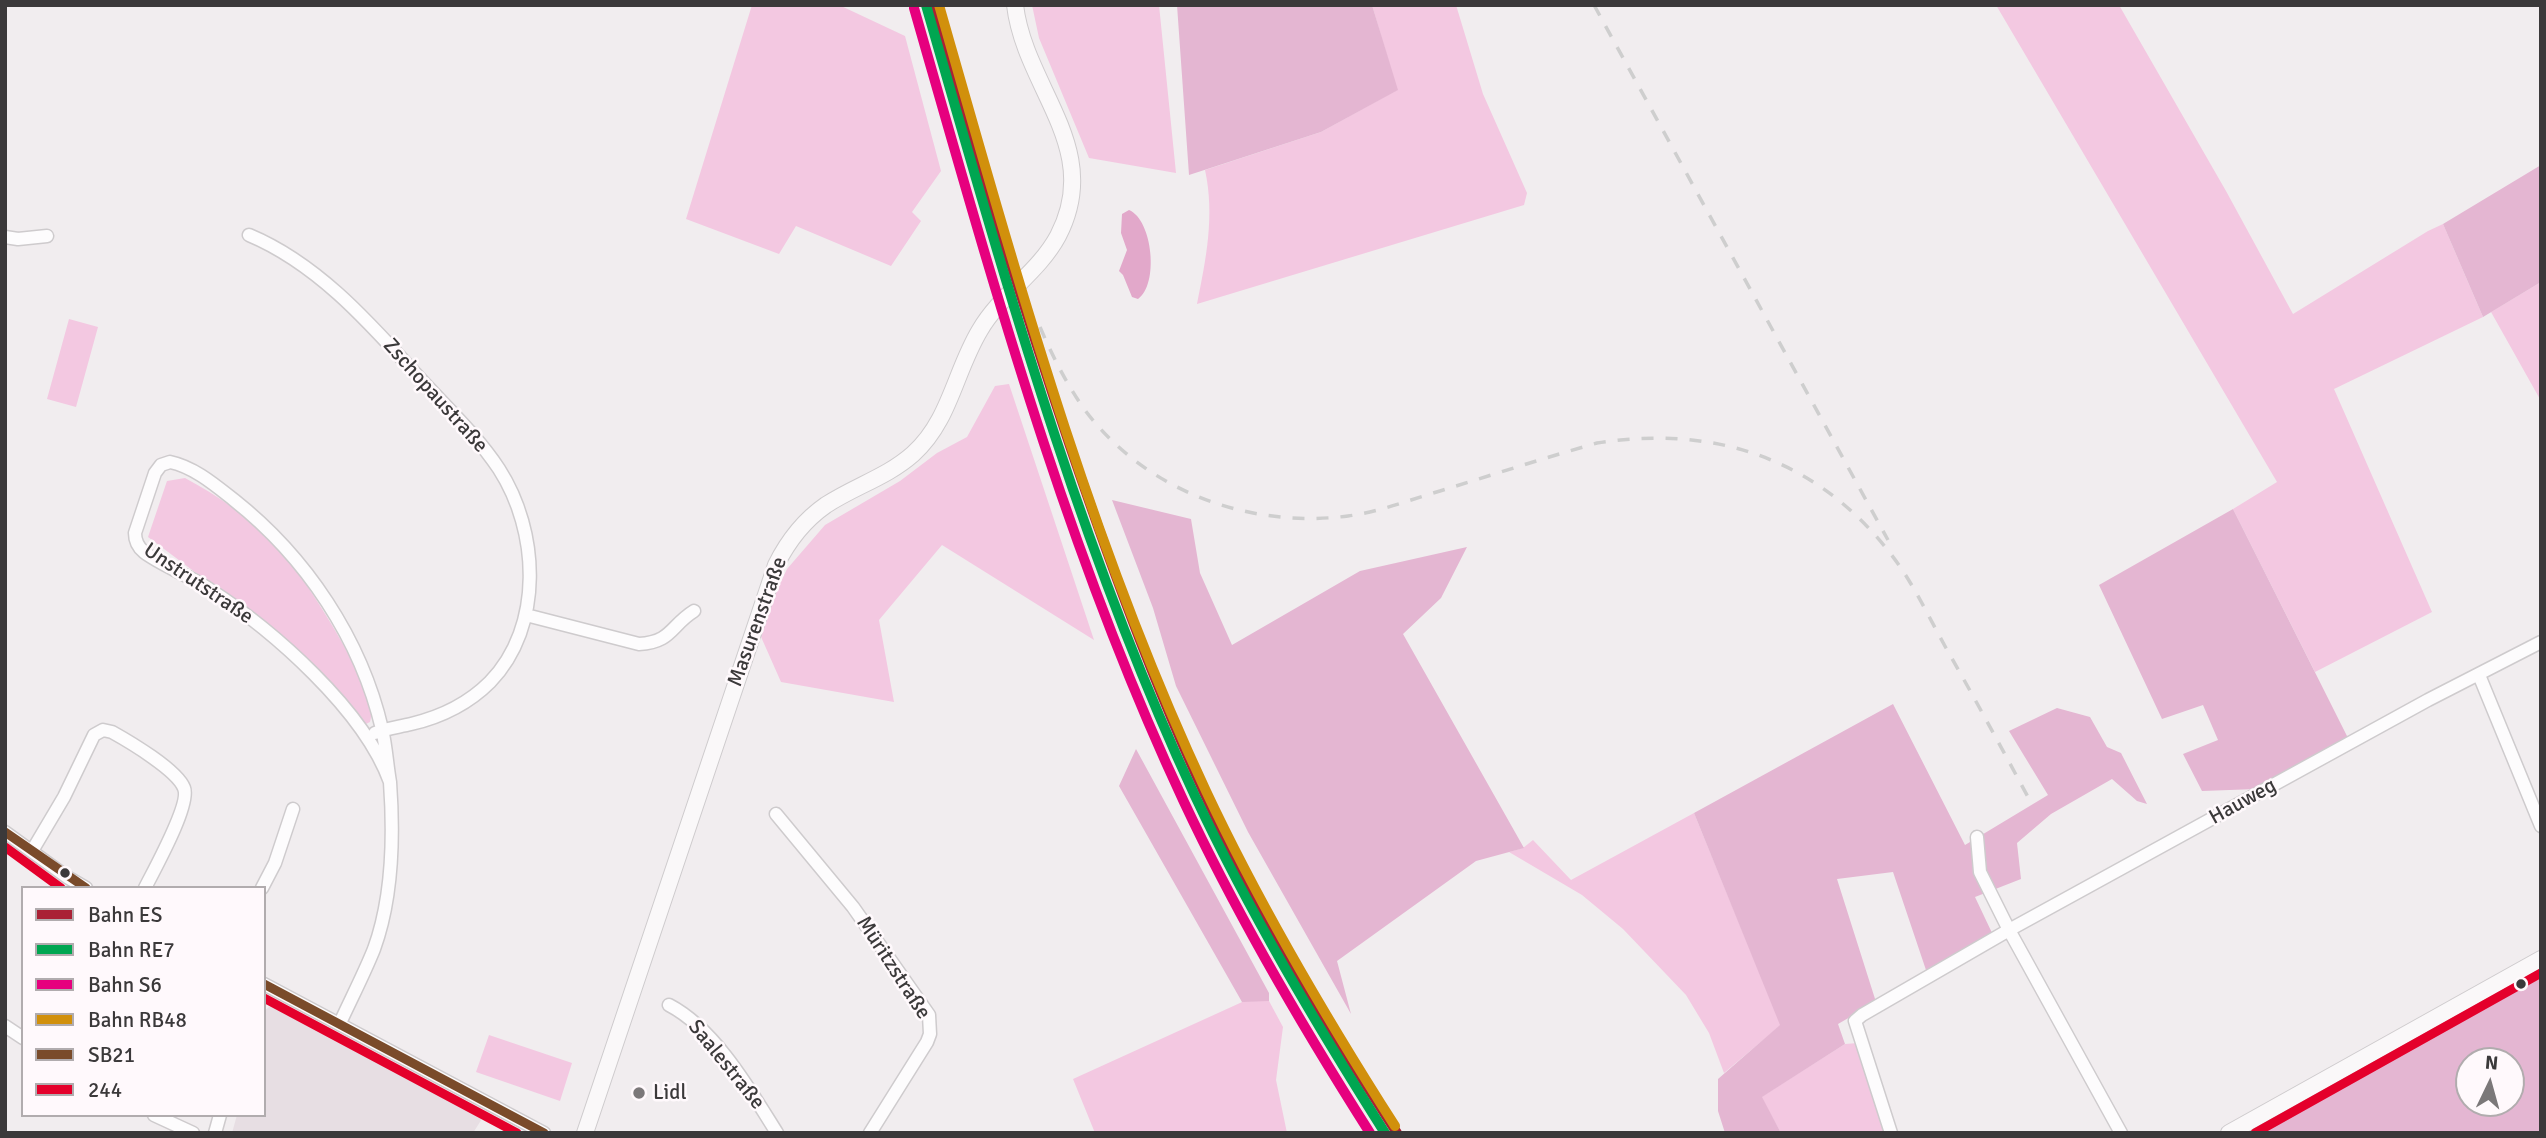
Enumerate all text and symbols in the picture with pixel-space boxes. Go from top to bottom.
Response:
street label: Zschopaustraße [377,334,493,458]
street label: Unstrutstraße [138,538,258,630]
street label: Masurenstraße [723,554,793,690]
street label: Hauweg [2205,773,2281,831]
unlabelled marker [58,866,72,880]
legend [21,886,266,1117]
text: Bahn ES [88,902,162,928]
street label: Müritzstraße [850,912,936,1024]
text: Bahn RE7 [88,937,175,963]
text: Bahn S6 [88,972,162,998]
unlabelled marker [2514,977,2528,991]
text: Bahn RB48 [88,1007,187,1033]
street label: Saalestraße [682,1015,770,1115]
text: SB21 [88,1042,135,1068]
north arrow [2455,1047,2525,1117]
text: N [2484,1051,2499,1076]
text: 244 [88,1077,122,1103]
place label: Lidl [653,1080,687,1106]
marker: Lidl [631,1085,647,1101]

